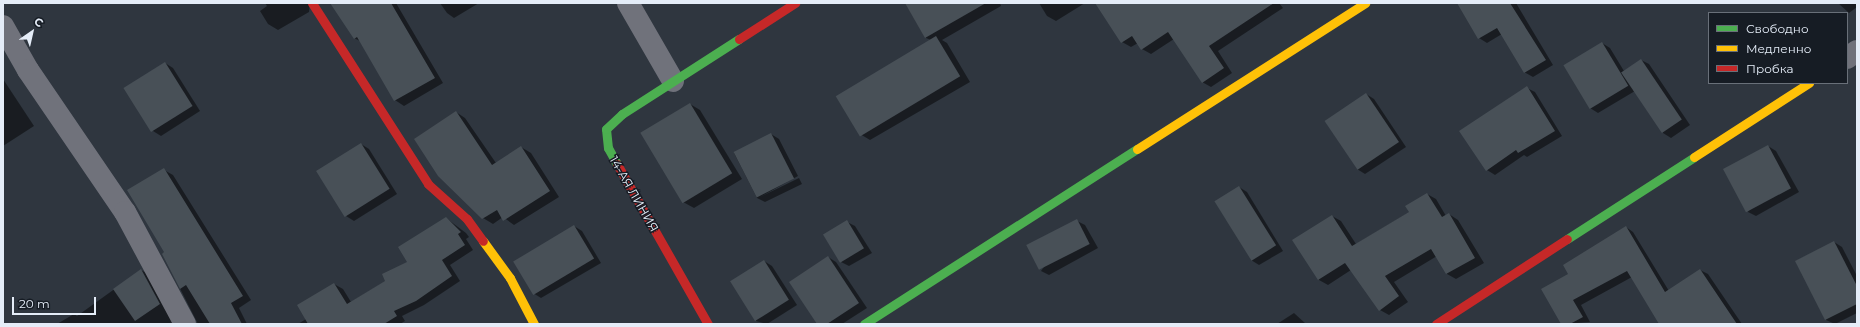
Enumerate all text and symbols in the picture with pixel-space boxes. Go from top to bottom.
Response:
north arrow [12,12,52,52]
legend [1708,12,1848,84]
text: С [31,14,46,30]
text: Свободно [1746,21,1809,36]
text: Медленно [1746,41,1811,56]
text: Пробка [1746,61,1794,76]
street label: 14-АЯ ЛИНИЯ [607,154,661,234]
scale bar [14,289,98,315]
text: 20 m [19,296,50,311]

